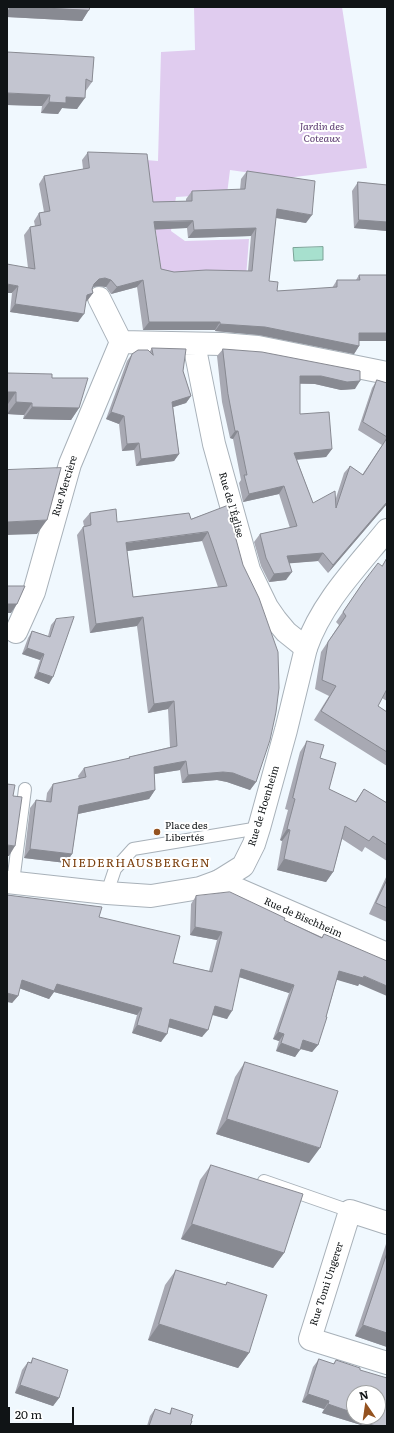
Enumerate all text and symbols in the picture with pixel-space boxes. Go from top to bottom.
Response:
park label: Jardin des Coteaux [300,121,344,144]
street label: Rue Mercière [50,454,80,518]
street label: Rue de l'Église [216,471,246,539]
street label: Rue de Hoenheim [246,764,282,848]
place label: Place des Libertés [165,820,207,844]
marker: Place des Libertés [152,827,162,837]
district label: NIEDERHAUSBERGEN [61,856,211,870]
street label: Rue de Bischheim [262,895,344,941]
street label: Rue Tomi Ungerer [308,1241,346,1327]
north arrow [346,1385,386,1425]
text: N [357,1385,370,1403]
scale bar [10,1399,76,1425]
text: 20 m [15,1405,42,1423]

